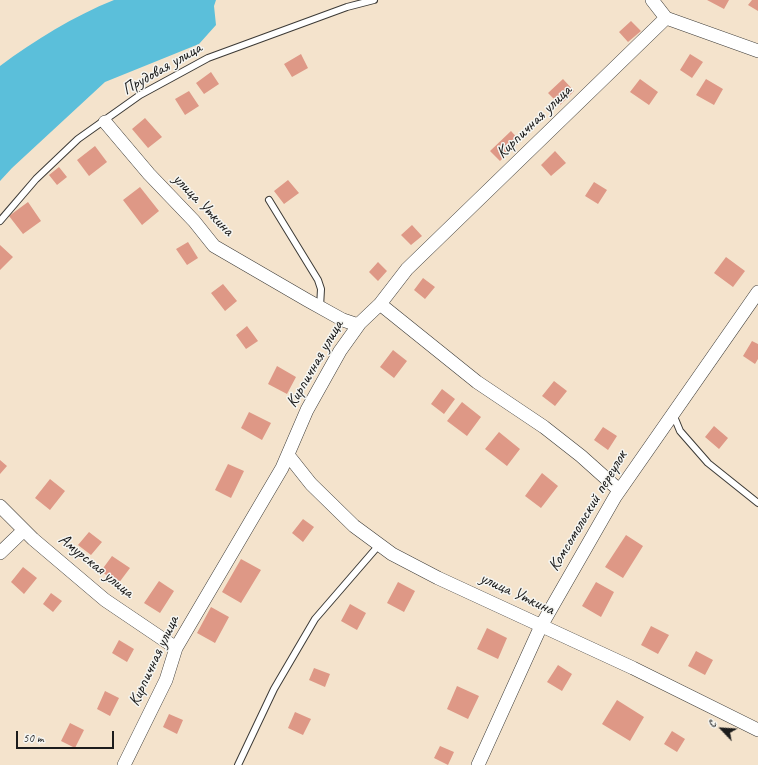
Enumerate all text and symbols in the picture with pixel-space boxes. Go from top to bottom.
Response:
street label: Прудовая улица [119,38,205,100]
street label: Кирпичная улица [492,81,576,163]
street label: улица Уткина [168,169,238,241]
street label: Кирпичная улица [282,317,348,411]
street label: Комсомольский переулок [544,447,632,575]
street label: Амурская улица [54,529,138,603]
street label: улица Уткина [477,568,557,620]
street label: Кирпичная улица [124,613,184,709]
north arrow [702,709,742,749]
text: С [704,719,719,729]
scale bar [18,723,116,749]
text: 50 m [23,730,43,746]

